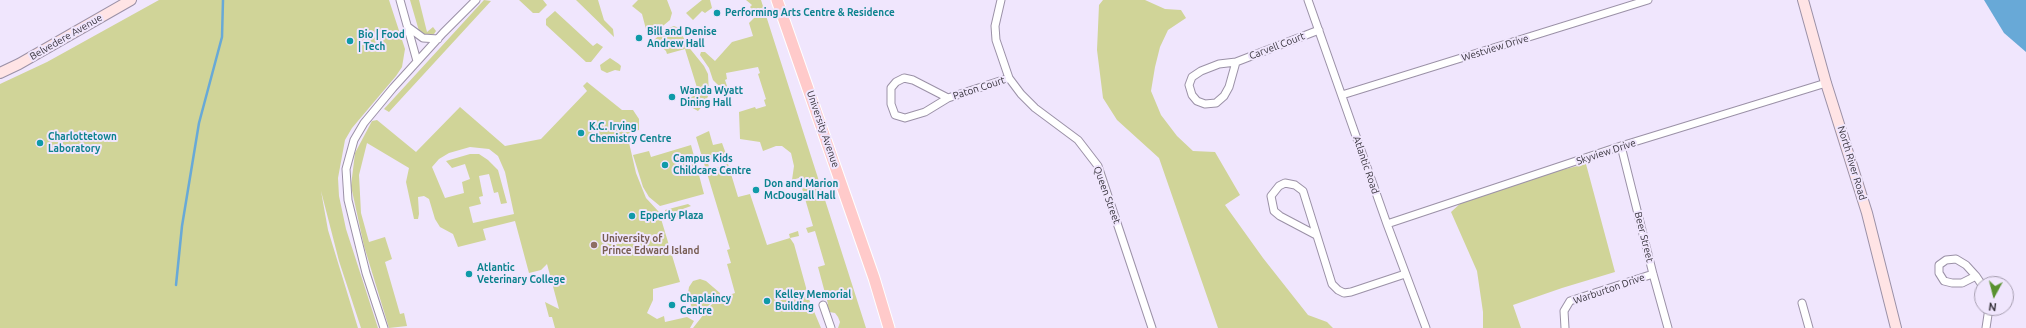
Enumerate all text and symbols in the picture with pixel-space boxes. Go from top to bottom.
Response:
place label: Performing Arts Centre & Residence [725,7,895,19]
marker: Performing Arts Centre & Residence [712,8,722,18]
street label: Belvedere Avenue [28,11,104,63]
place label: Bill and Denise Andrew Hall [647,26,717,50]
place label: Bio | Food | Tech [358,29,405,52]
street label: Carvell Court [1247,30,1307,62]
street label: Westview Drive [1460,32,1530,64]
marker: Bill and Denise Andrew Hall [634,33,644,43]
marker: Bio | Food | Tech [345,36,355,46]
street label: Paton Court [951,74,1007,102]
place label: Wanda Wyatt Dining Hall [680,85,743,108]
street label: University Avenue [804,89,842,169]
marker: Wanda Wyatt Dining Hall [667,92,677,102]
place label: K.C. Irving Chemistry Centre [589,121,672,144]
street label: North River Road [1835,124,1869,202]
marker: K.C. Irving Chemistry Centre [576,128,586,138]
place label: Charlottetown Laboratory [48,131,117,154]
street label: Atlantic Road [1351,135,1381,195]
street label: Skyview Drive [1575,137,1637,167]
marker: Charlottetown Laboratory [35,138,45,148]
place label: Campus Kids Childcare Centre [673,153,751,176]
marker: Campus Kids Childcare Centre [660,160,670,170]
street label: Queen Street [1091,165,1123,225]
place label: Don and Marion McDougall Hall [764,178,838,202]
marker: Don and Marion McDougall Hall [751,185,761,195]
place label: Epperly Plaza [640,210,704,222]
marker: Epperly Plaza [627,211,637,221]
street label: Beer Street [1632,211,1656,263]
place label: University of Prince Edward Island [602,233,699,256]
marker: University of Prince Edward Island [589,240,599,250]
place label: Atlantic Veterinary College [477,262,565,286]
marker: Atlantic Veterinary College [464,269,474,279]
street label: Warburton Drive [1572,271,1646,307]
north arrow [1974,276,2014,316]
place label: Kelley Memorial Building [775,289,851,312]
place label: Chaplaincy Centre [680,293,731,316]
marker: Kelley Memorial Building [762,296,772,306]
marker: Chaplaincy Centre [667,300,677,310]
text: N [1988,300,1997,313]

